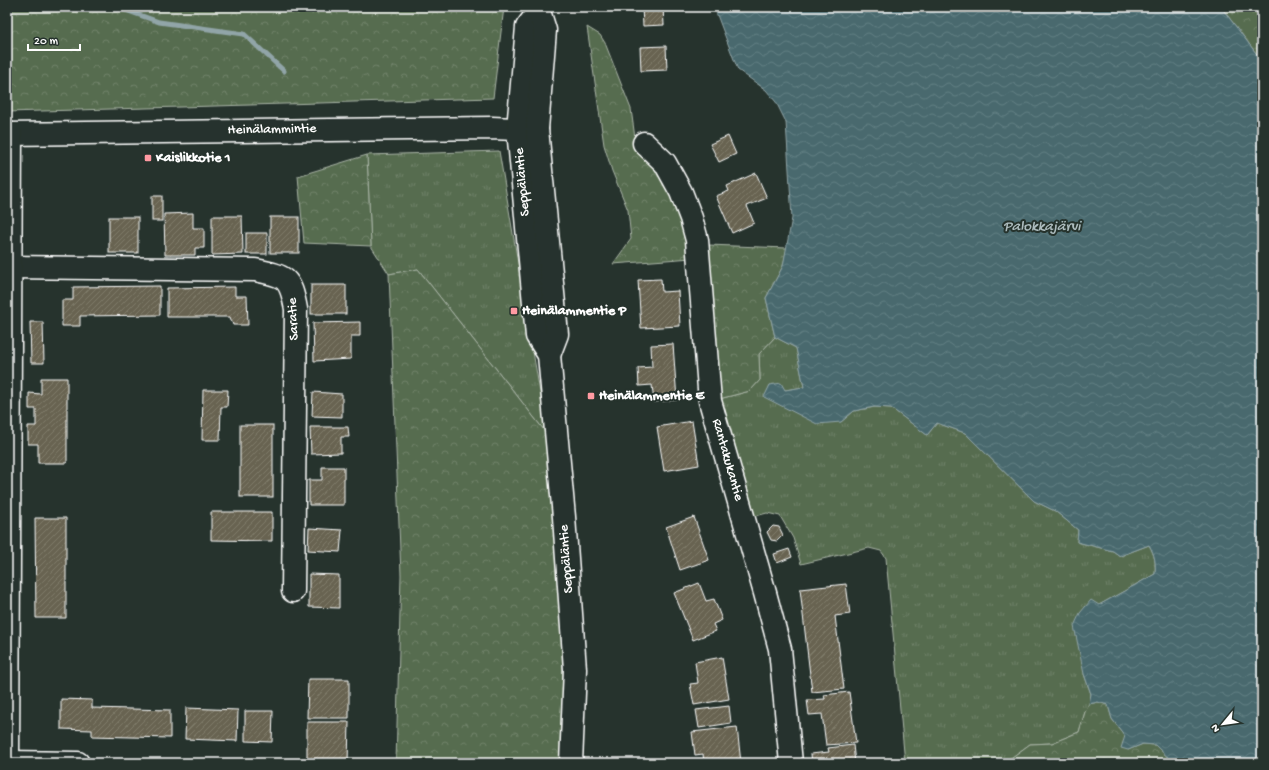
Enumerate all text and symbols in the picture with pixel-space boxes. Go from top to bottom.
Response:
scale bar [28,26,80,52]
text: 20 m [34,35,59,49]
street label: Heinälammintie [227,121,317,139]
street label: Seppäläntie [511,146,534,217]
place label: Kaislikkotie 1 [155,150,231,167]
marker: Kaislikkotie 1 [143,153,153,163]
water label: Palokkajärvi [1003,218,1082,236]
street label: Saratie [284,296,304,341]
place label: Heinälammentie P [522,303,628,320]
marker: Heinälammentie P [509,306,519,316]
place label: Heinälammentie E [599,388,706,405]
marker: Heinälammentie E [586,391,596,401]
street label: Rantakukantie [707,417,747,504]
street label: Seppäläntie [556,523,578,594]
north arrow [1203,704,1243,744]
text: N [1209,722,1223,734]

